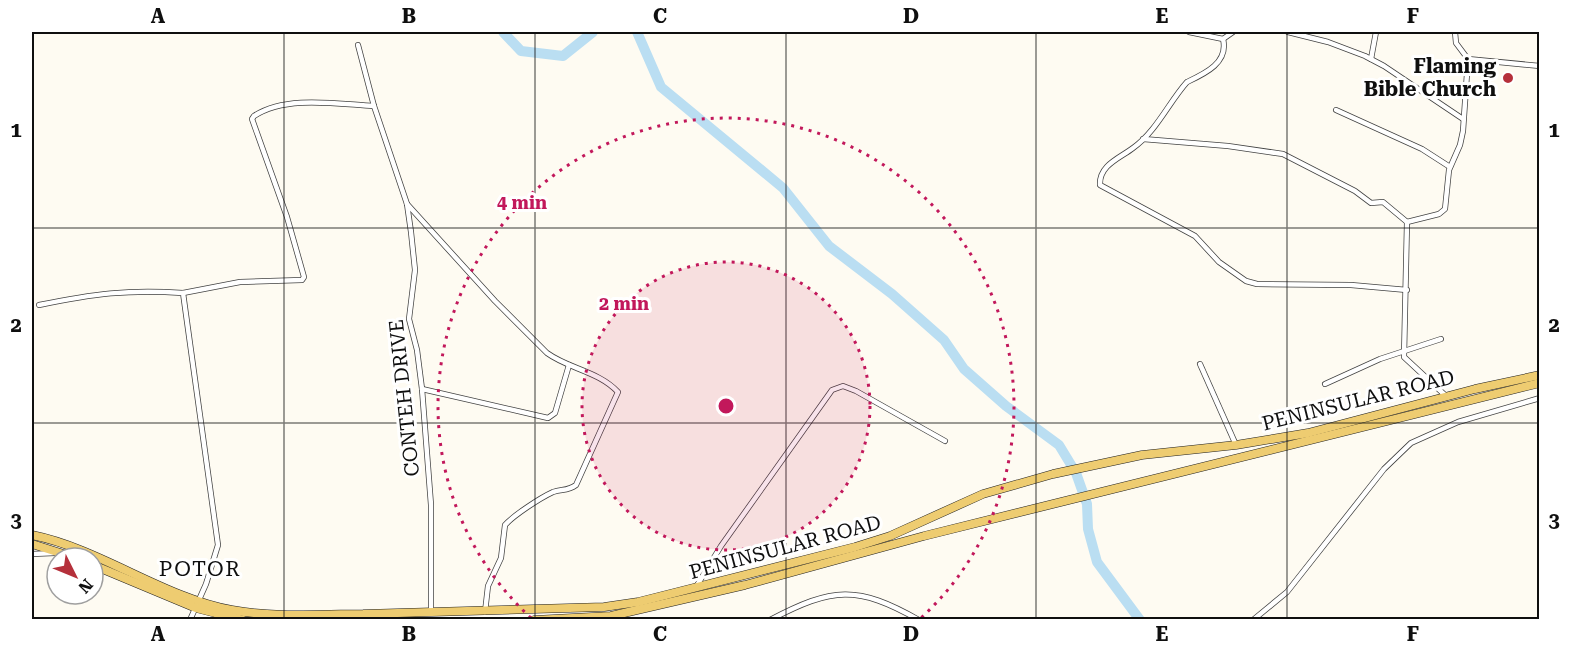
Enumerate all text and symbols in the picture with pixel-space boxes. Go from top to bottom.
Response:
text: A [151,4,166,28]
text: B [402,4,416,28]
text: C [653,4,667,28]
text: D [903,4,919,28]
text: E [1156,4,1169,28]
text: F [1407,4,1419,28]
place label: Flaming Bible Church [1364,54,1497,101]
marker: Flaming Bible Church [1501,71,1515,85]
text: 1 [10,118,22,142]
text: 1 [1548,118,1560,142]
text: 4 min [497,192,547,213]
text: 2 min [599,293,649,314]
text: 2 [10,313,22,337]
text: 2 [1548,313,1560,337]
street label: CONTEH DRIVE [384,318,424,478]
street label: PENINSULAR ROAD [1259,364,1457,436]
centre of rings [716,396,736,416]
text: 3 [10,508,22,532]
text: 3 [1548,508,1560,532]
street label: PENINSULAR ROAD [687,510,883,584]
north arrow [45,546,105,606]
district label: POTOR [159,557,241,581]
text: N [74,575,97,597]
text: A [151,622,166,646]
text: B [402,622,416,646]
text: C [653,622,667,646]
text: D [903,622,919,646]
text: E [1156,622,1169,646]
text: F [1407,622,1419,646]

